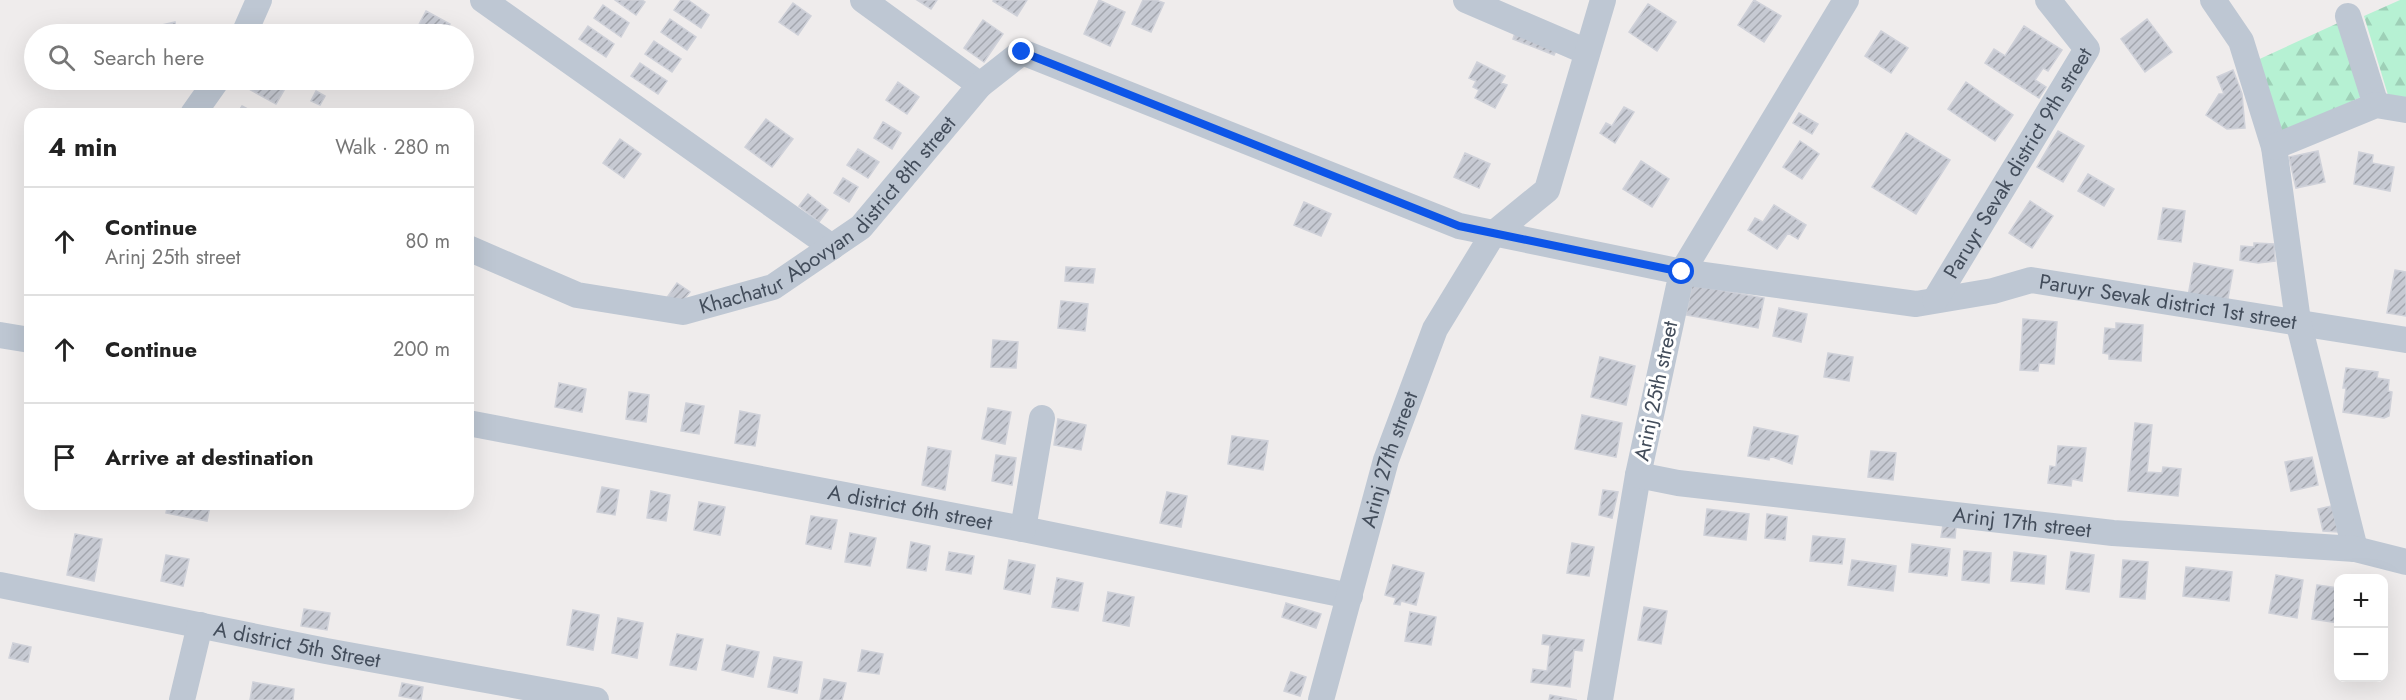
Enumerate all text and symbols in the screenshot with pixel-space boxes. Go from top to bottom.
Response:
search box [24,24,474,90]
route end [1008,38,1034,64]
icon: search [45,41,78,74]
text: Search here [93,41,204,73]
street label: Paruyr Sevak district 9th street [1936,42,2099,285]
street label: Khachatur Abovyan district 8th street [696,110,963,322]
text: 4 min [48,128,117,166]
text: Walk · 280 m [335,133,450,162]
text: Continue [105,211,197,243]
icon: ahead [48,225,81,258]
text: 80 m [405,227,450,256]
text: Arinj 25th street [105,243,241,272]
route start [1668,258,1694,284]
street label: Paruyr Sevak district 1st street [2037,267,2299,337]
street label: Arinj 25th street [1627,318,1685,464]
icon: ahead [48,333,81,366]
text: Continue [105,333,197,365]
text: 200 m [393,335,450,364]
street label: Arinj 27th street [1353,387,1425,531]
icon: arrive [48,441,81,474]
text: Arrive at destination [105,441,314,473]
street label: A district 6th street [825,477,995,538]
street label: Arinj 17th street [1951,500,2093,545]
map controls [2334,574,2388,682]
button: + [2334,574,2388,628]
street label: A district 5th Street [211,614,383,676]
button: − [2334,628,2388,682]

